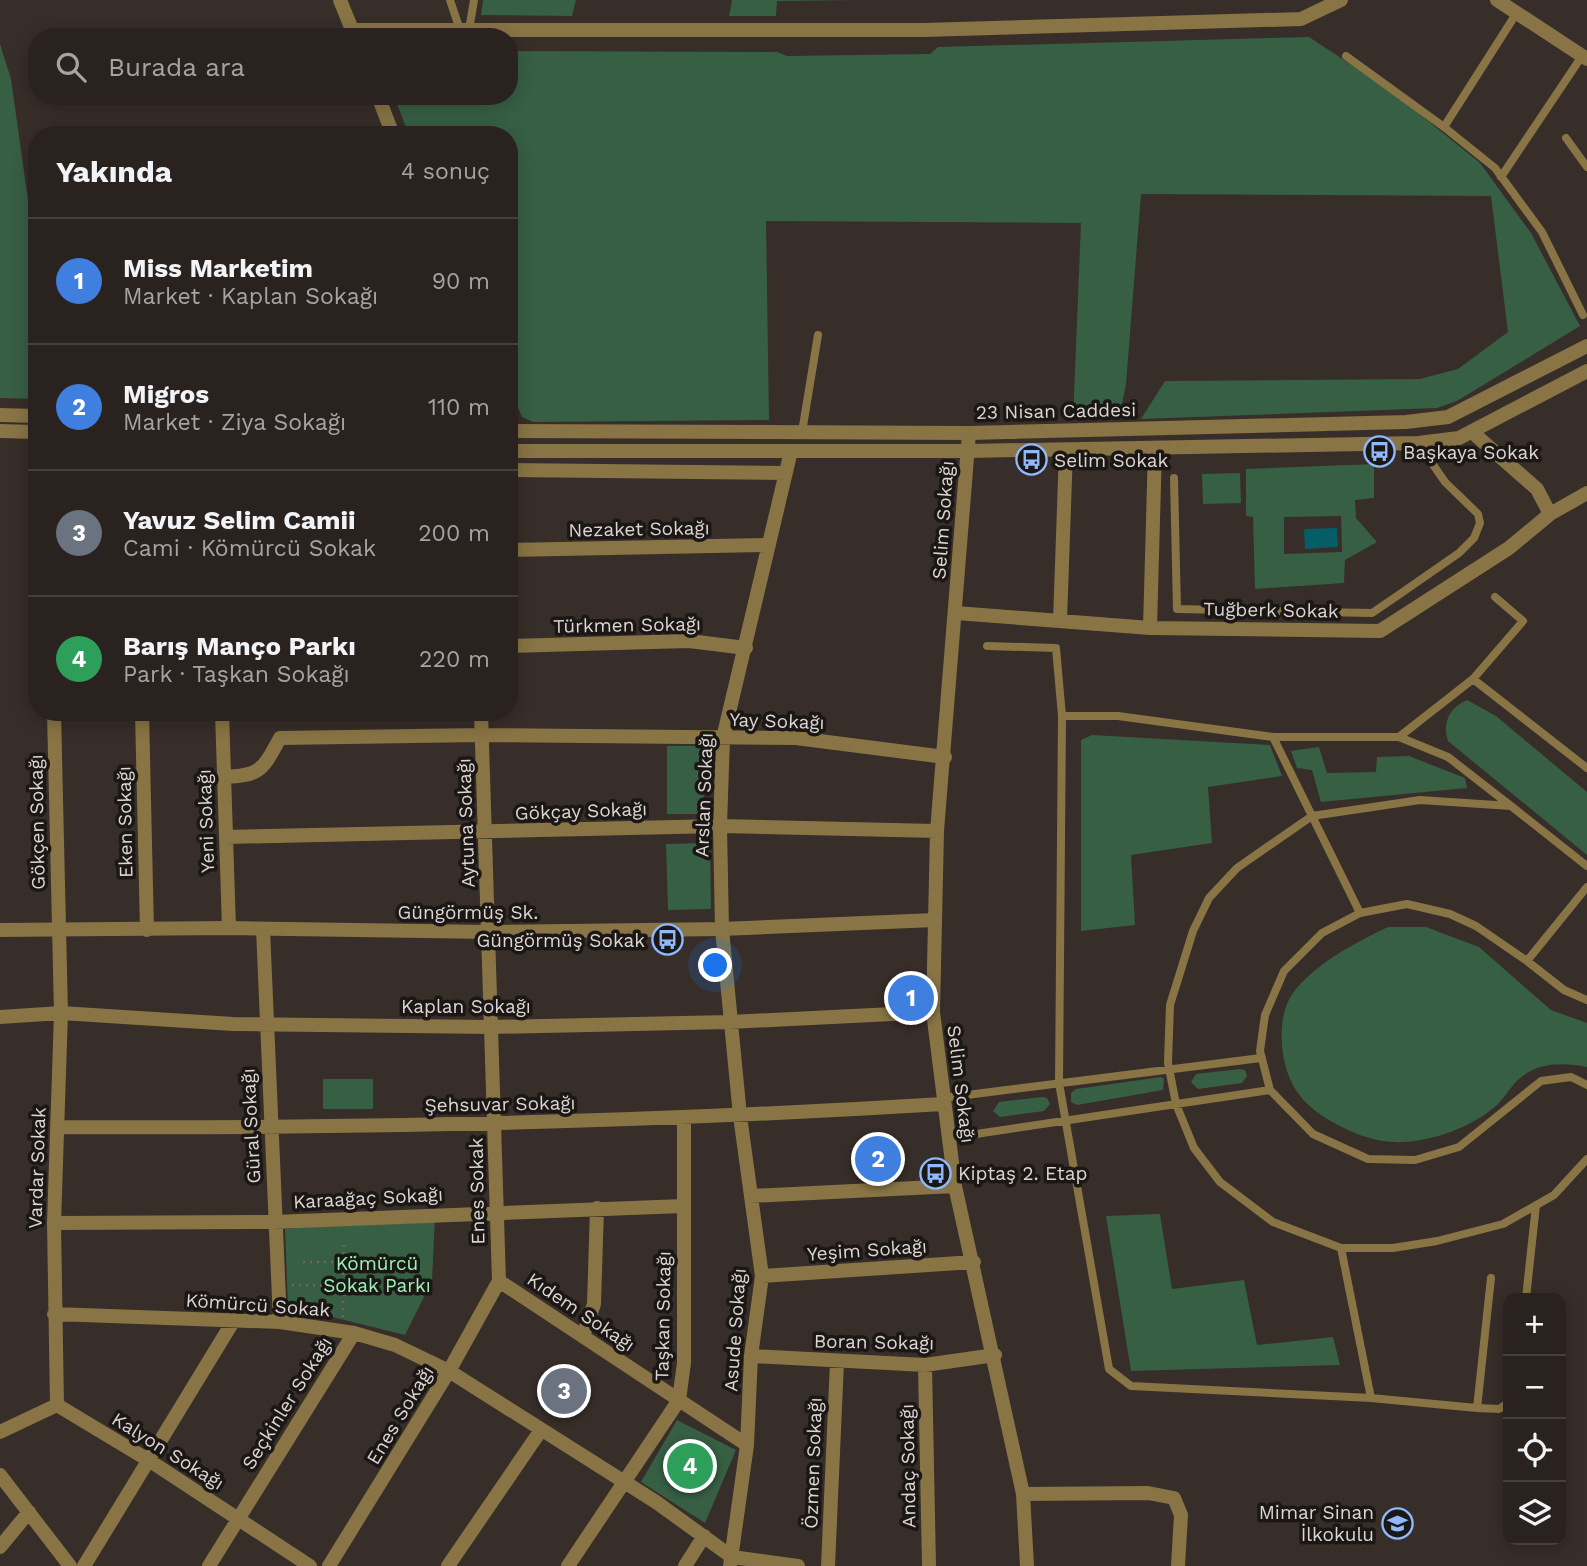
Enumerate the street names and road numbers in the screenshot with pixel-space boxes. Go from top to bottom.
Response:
street label: 23 Nisan Caddesi [976,398,1136,424]
street label: Selim Sokağı [927,460,959,580]
street label: Nezaket Sokağı [568,516,710,542]
street label: Tuğberk Sokak [1203,597,1339,623]
street label: Türkmen Sokağı [553,612,701,638]
street label: Yay Sokağı [729,708,825,734]
street label: Arslan Sokağı [690,732,718,858]
street label: Gökçen Sokağı [24,754,50,890]
street label: Aytuna Sokağı [452,758,480,888]
street label: Eken Sokağı [113,766,137,878]
street label: Yeni Sokağı [193,769,219,873]
street label: Gökçay Sokağı [514,797,648,825]
street label: Güngörmüş Sk. [398,901,538,924]
street label: Kaplan Sokağı [401,995,531,1018]
street label: Selim Sokağı [942,1024,980,1144]
street label: Güral Sokağı [236,1068,266,1184]
street label: Şehsuvar Sokağı [424,1091,576,1117]
street label: Vardar Sokak [23,1107,51,1229]
street label: Enes Sokak [465,1137,489,1245]
street label: Karaağaç Sokağı [292,1183,444,1213]
street label: Yeşim Sokağı [806,1234,928,1266]
street label: Taşkan Sokağı [650,1251,676,1381]
street label: Kıdem Sokağı [523,1267,639,1357]
street label: Asude Sokağı [719,1268,751,1392]
street label: Kömürcü Sokak [185,1288,331,1322]
street label: Boran Sokağı [814,1329,934,1355]
street label: Seçkinler Sokağı [237,1332,337,1474]
street label: Enes Sokağı [361,1361,439,1469]
street label: Özmen Sokağı [799,1397,827,1529]
street label: Andaç Sokağı [895,1404,921,1528]
street label: Kalyon Sokağı [108,1407,228,1495]

